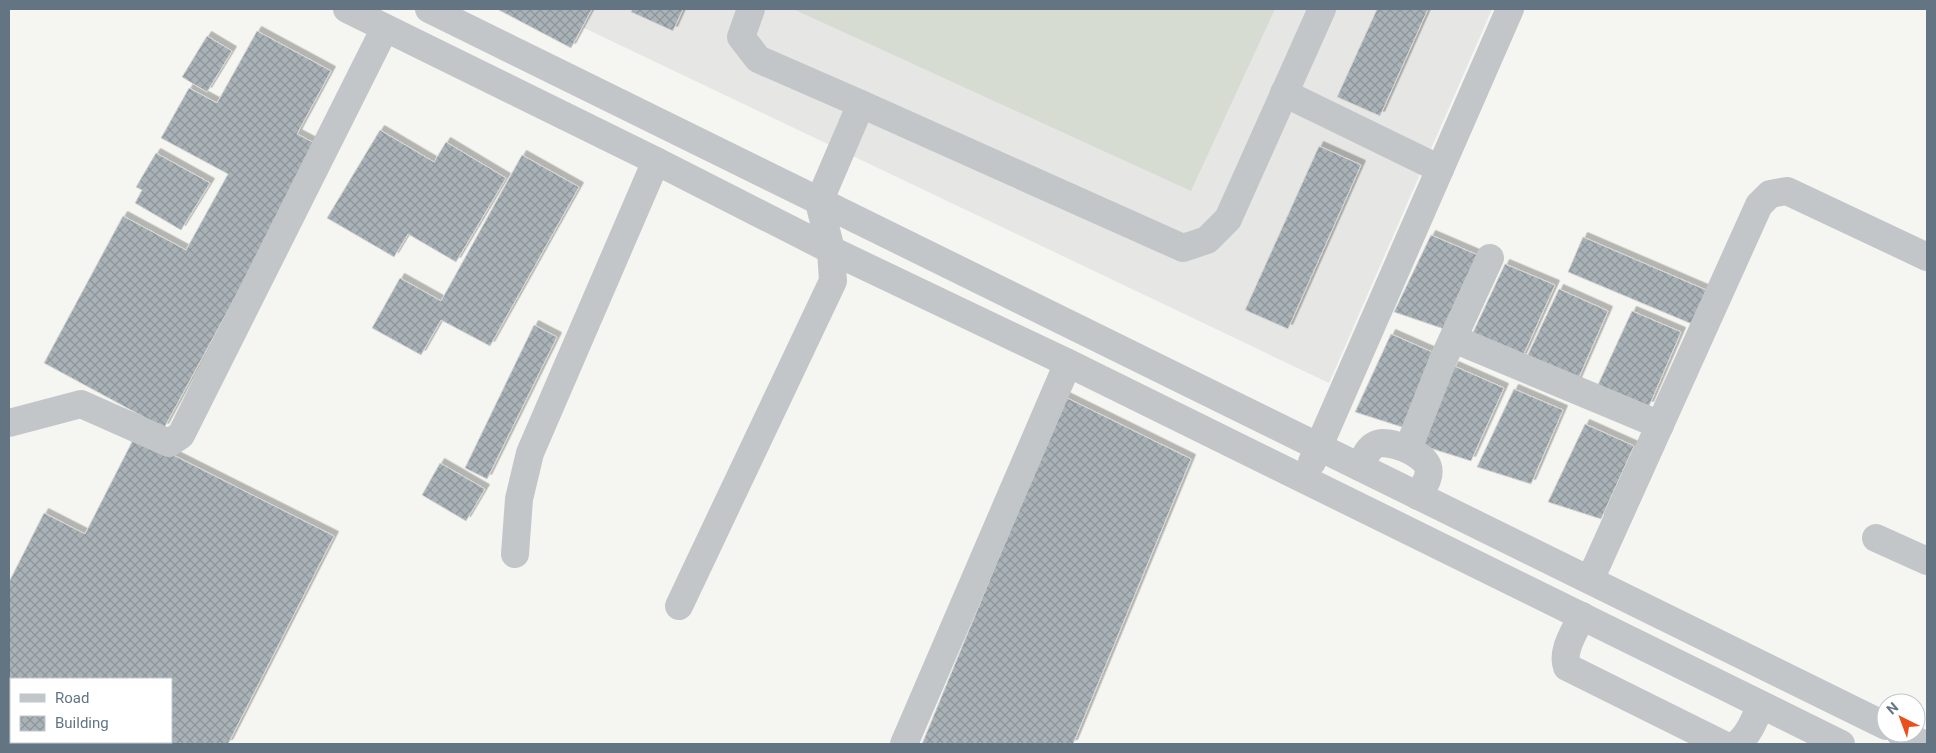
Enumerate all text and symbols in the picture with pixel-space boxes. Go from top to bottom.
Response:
legend [10,678,172,743]
text: Road [55,689,89,707]
north arrow [1876,693,1926,743]
text: N [1883,699,1901,718]
text: Building [55,714,109,732]

